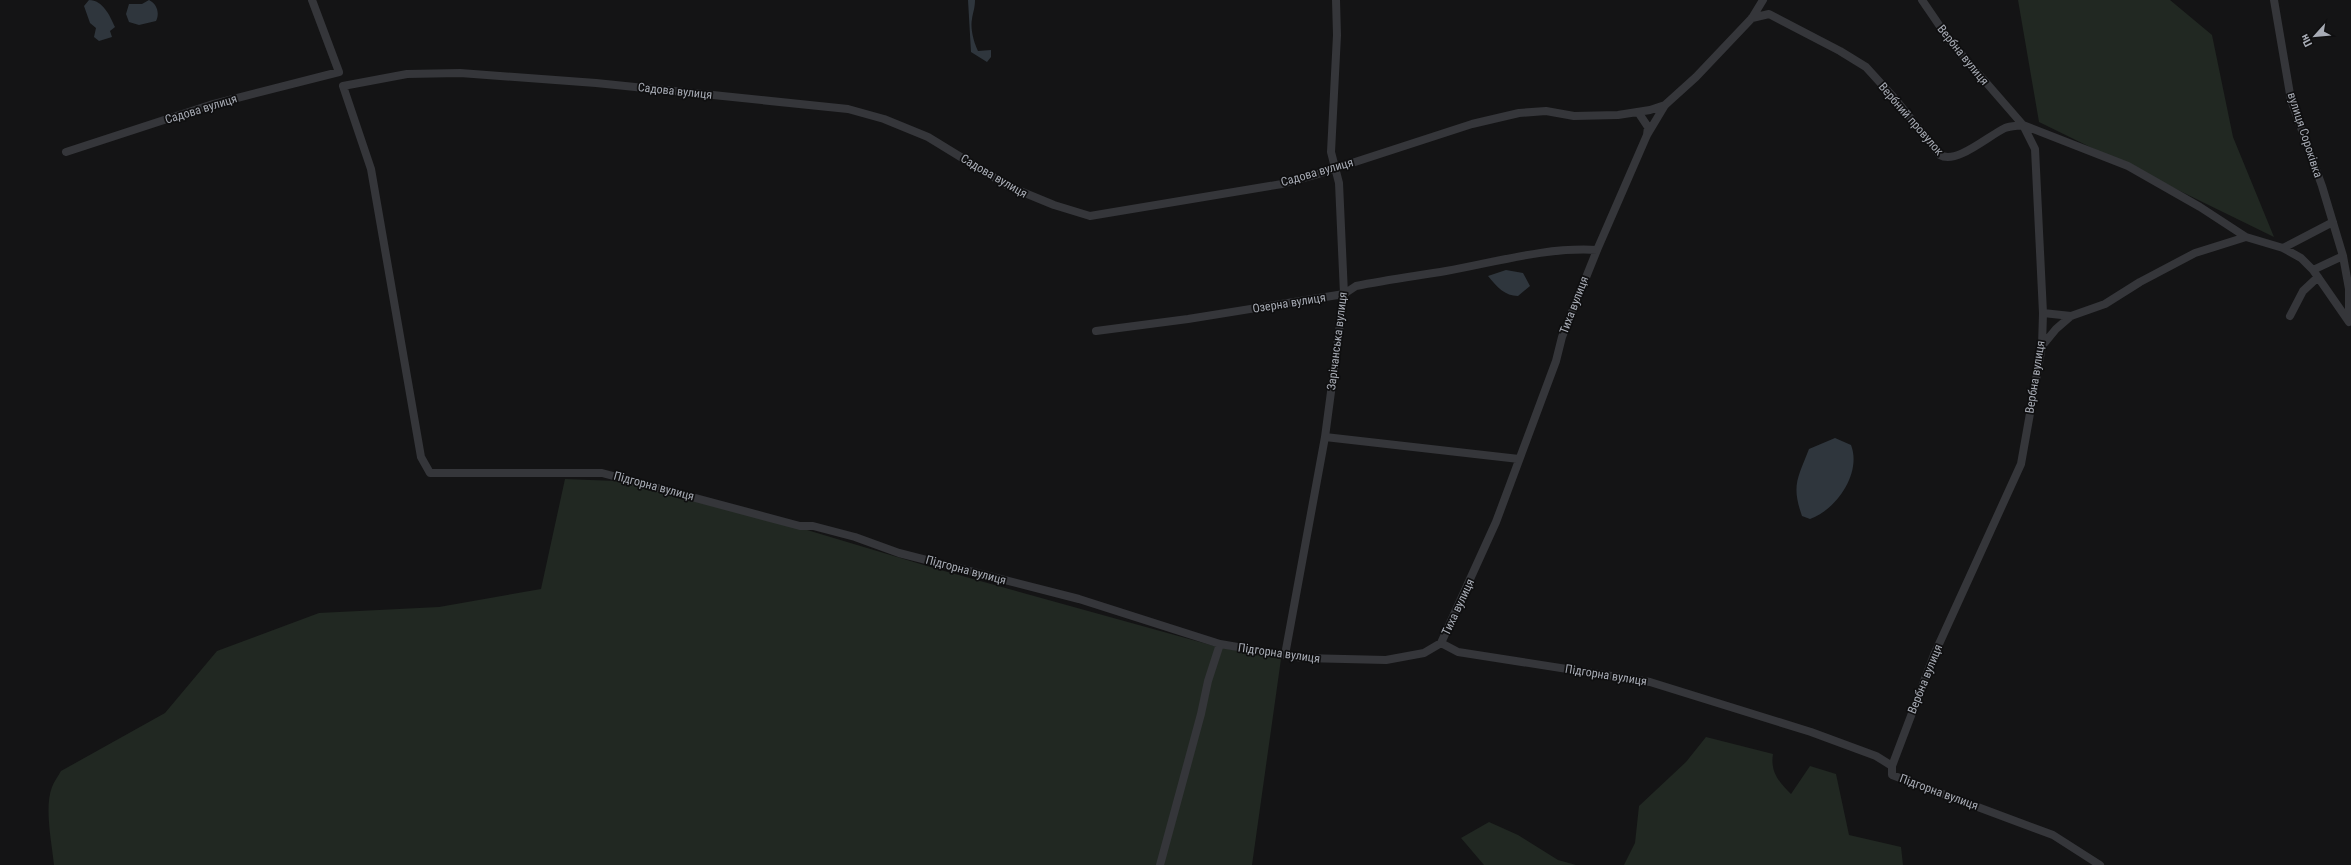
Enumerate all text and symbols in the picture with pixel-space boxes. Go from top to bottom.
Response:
north arrow [2295,16,2335,56]
street label: Вербна вулиця [1934,22,1992,88]
text: Пн [2298,32,2315,49]
street label: Садова вулиця [637,80,713,102]
street label: Вербний провулок [1876,80,1946,158]
street label: Садова вулиця [163,91,239,127]
street label: вулиця Сороківка [2285,91,2325,180]
street label: Садова вулиця [958,151,1030,201]
street label: Садова вулиця [1279,155,1355,189]
street label: Тиха вулиця [1557,274,1591,336]
street label: Озерна вулиця [1251,290,1327,316]
street label: Зарічанська вулиця [1324,291,1350,391]
street label: Вербна вулиця [2022,340,2048,414]
street label: Підгорна вулиця [612,469,696,503]
street label: Підгорна вулиця [924,553,1008,587]
street label: Тиха вулиця [1439,577,1477,637]
street label: Підгорна вулиця [1237,640,1321,666]
street label: Вербна вулиця [1905,642,1945,716]
street label: Підгорна вулиця [1564,662,1648,688]
street label: Підгорна вулиця [1898,771,1980,813]

